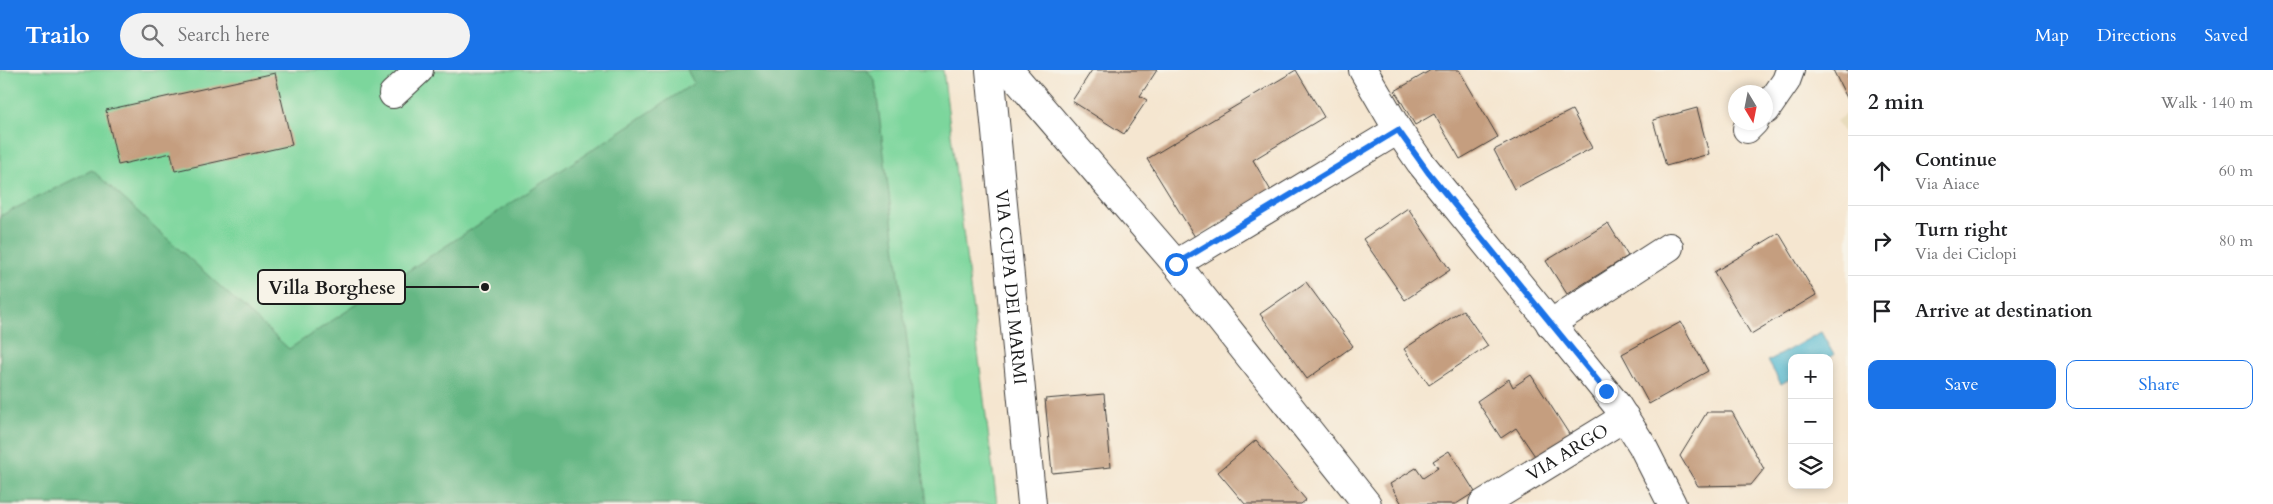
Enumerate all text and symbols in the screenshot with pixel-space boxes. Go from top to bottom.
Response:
search box [120,13,470,58]
text: Trailo [25,19,90,52]
icon: search [138,21,166,49]
text: Search here [178,22,270,48]
text: Map [2035,23,2069,48]
text: Directions [2097,23,2176,48]
text: Saved [2204,23,2248,48]
north arrow [1728,85,1773,130]
text: 2 min [1868,88,1924,117]
text: Walk · 140 m [2161,92,2253,114]
text: Continue [1915,147,1997,173]
icon: ahead [1868,157,1896,185]
text: 60 m [2219,160,2253,182]
text: Via Aiace [1915,173,1980,195]
street label: VIA CUPA DEI MARMI [989,188,1033,386]
text: Turn right [1915,217,2007,243]
icon: right [1868,227,1896,255]
text: 80 m [2219,230,2253,252]
text: Via dei Ciclopi [1915,243,2017,265]
route start [1165,253,1188,276]
callout: Villa Borghese [258,270,405,304]
text: Villa Borghese [268,275,396,301]
icon: arrive [1868,297,1896,325]
text: Arrive at destination [1915,298,2092,324]
map controls [1788,354,1833,489]
button: + [1788,354,1833,399]
button: Save [1868,360,2056,409]
button: Share [2066,360,2253,409]
route end [1595,380,1618,403]
button: − [1788,399,1833,444]
street label: VIA ARGO [1522,418,1613,487]
button: layers [1788,444,1833,489]

